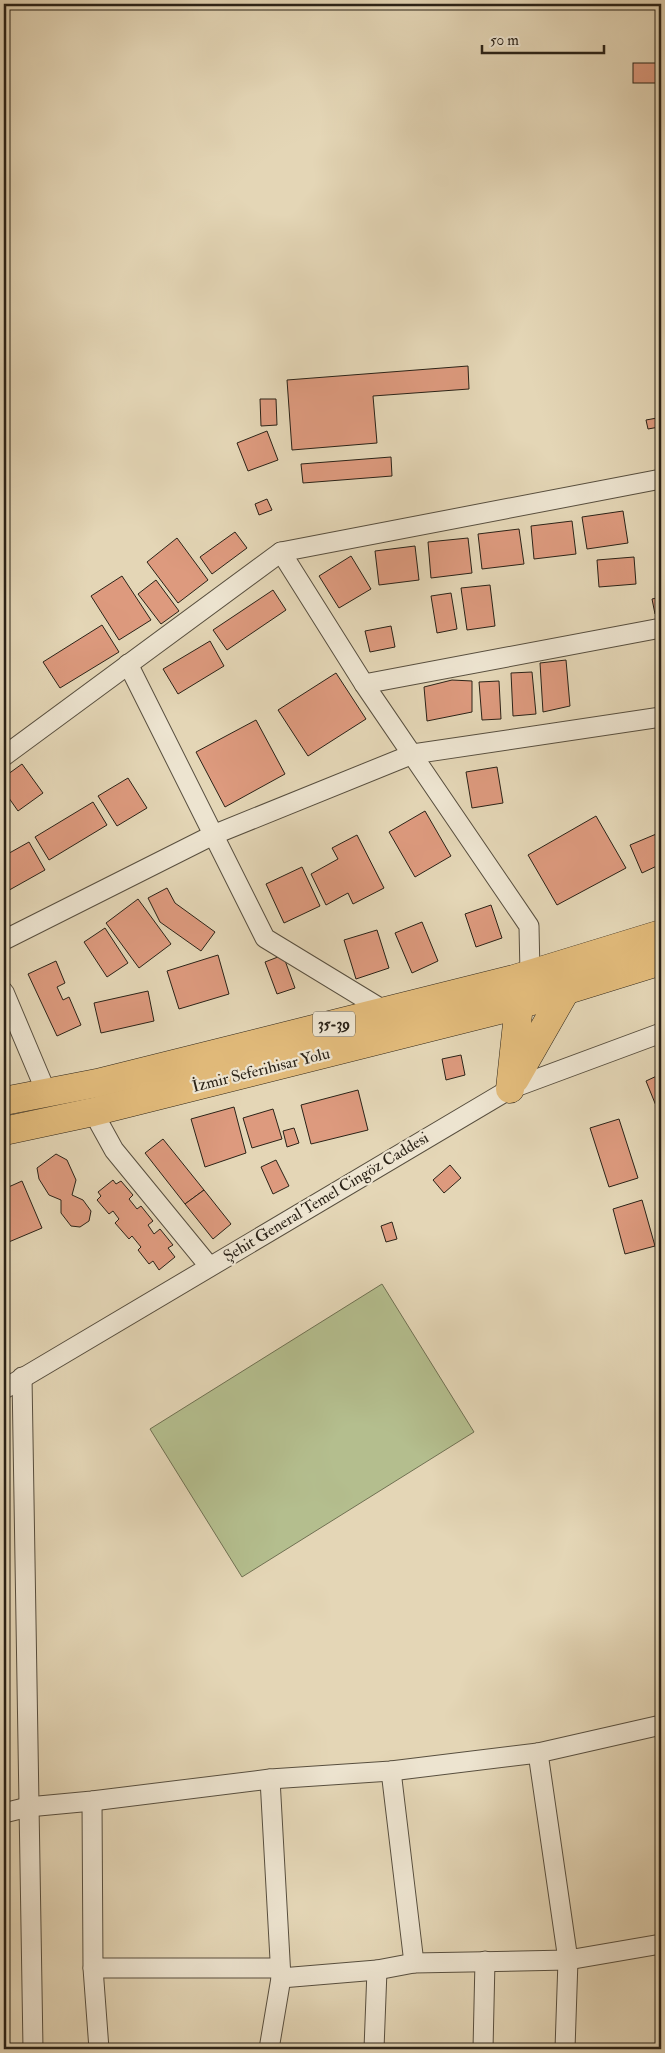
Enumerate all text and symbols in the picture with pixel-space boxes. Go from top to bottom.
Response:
scale bar [482,22,605,54]
text: 50 m [490,31,519,50]
road number: 35-39 [313,1012,355,1036]
street label: İzmir Seferihisar Yolu [190,1043,332,1097]
street label: Şehit General Temel Cingöz Caddesi [220,1128,432,1266]

